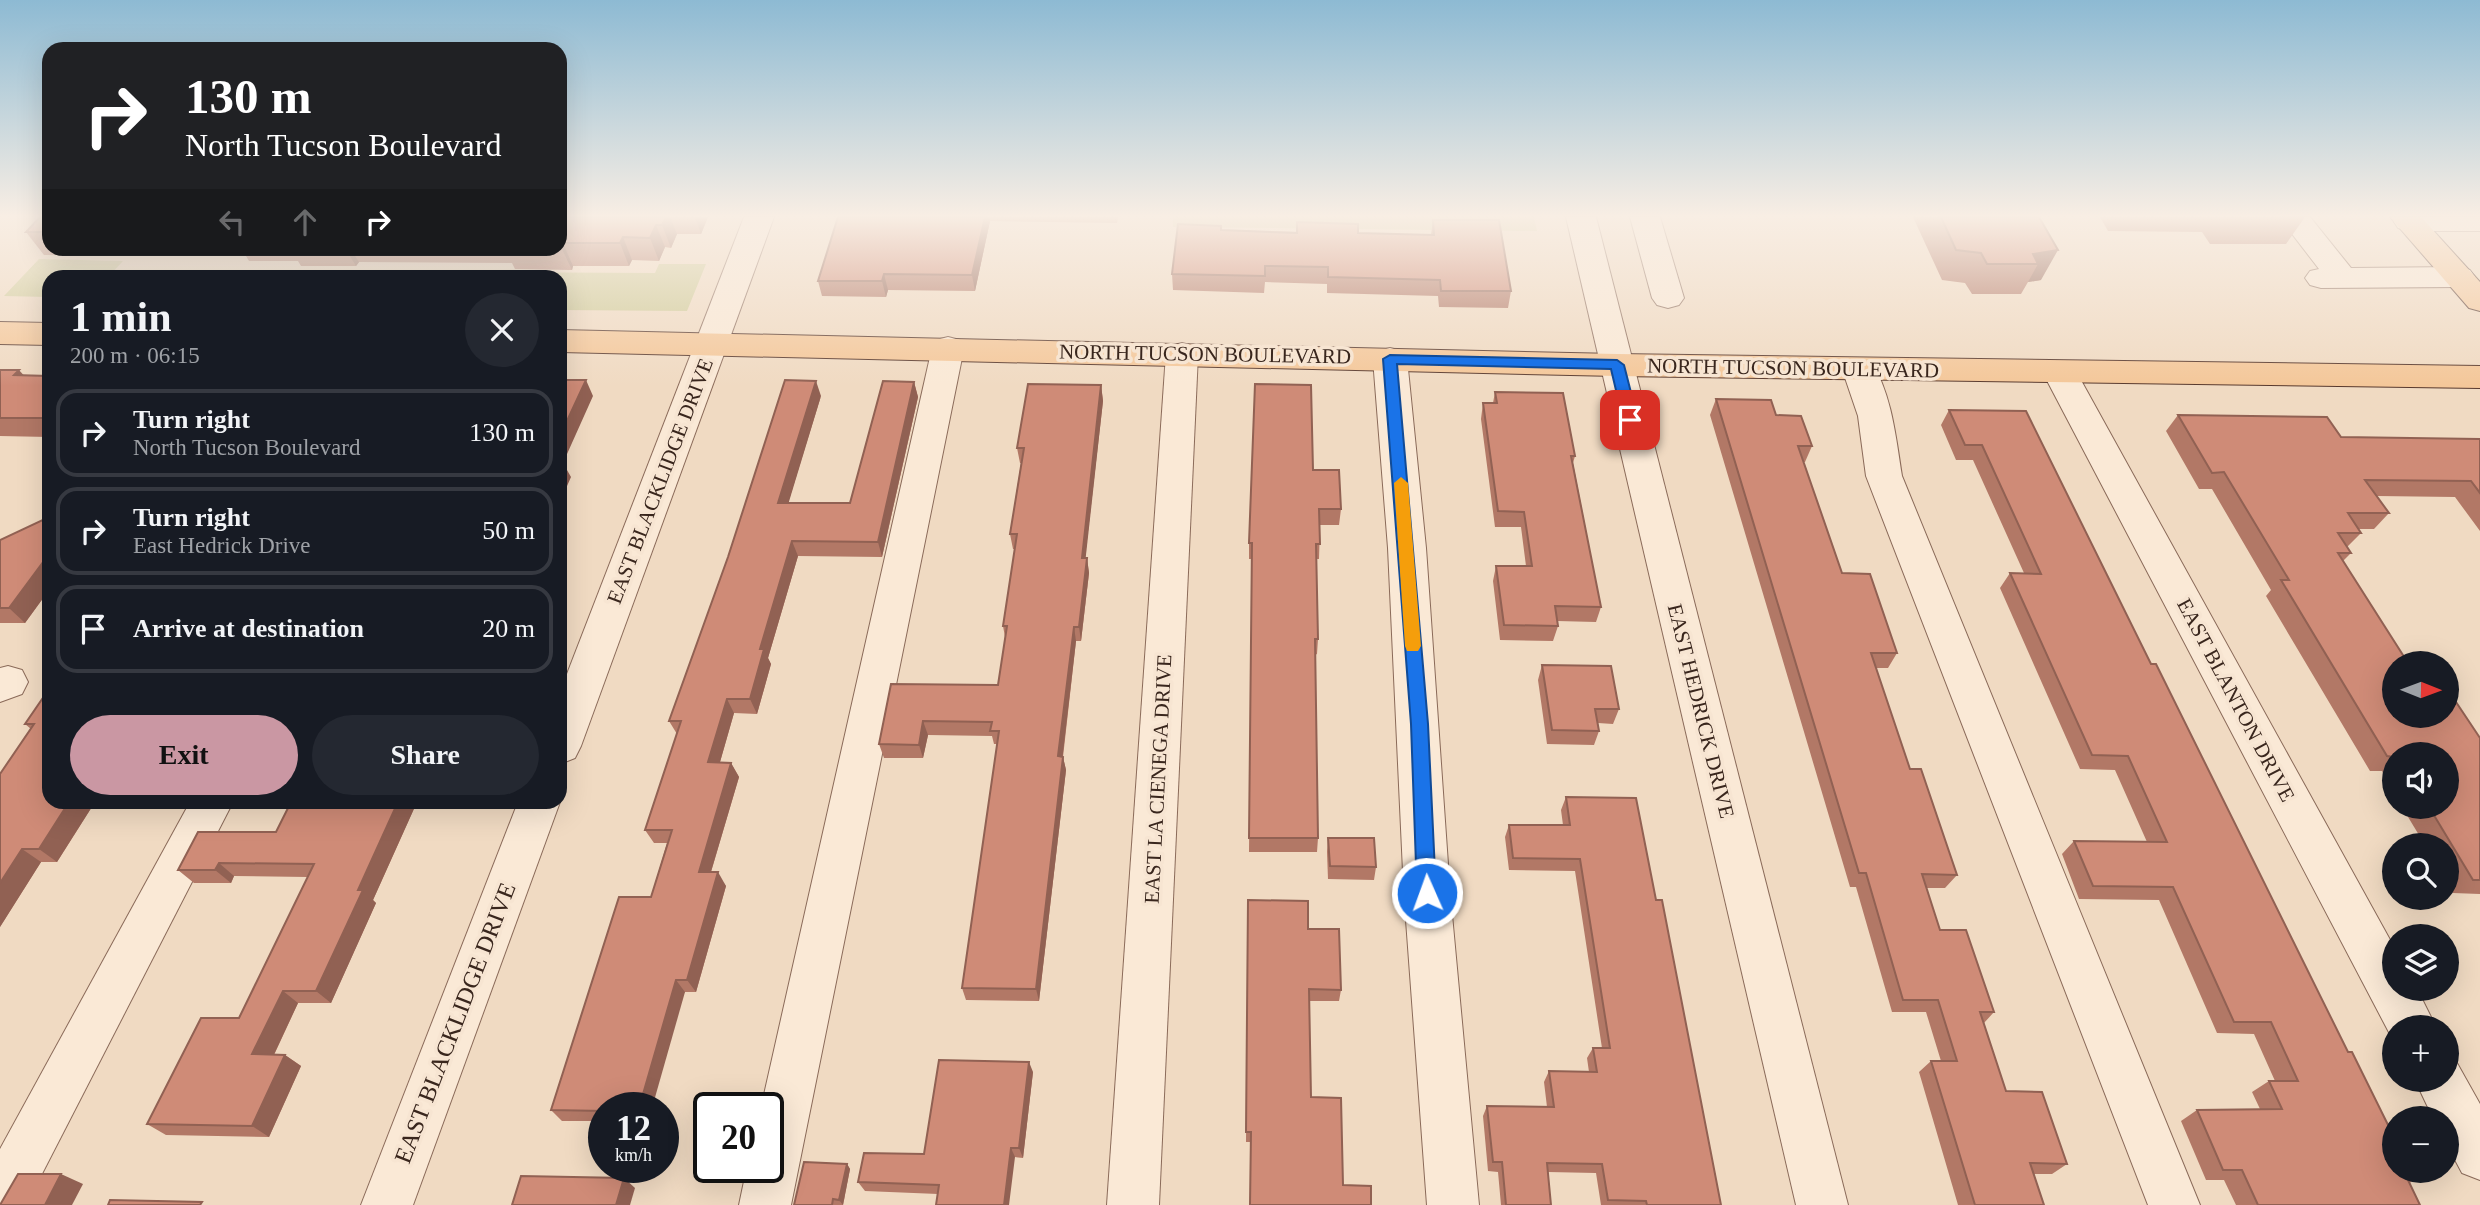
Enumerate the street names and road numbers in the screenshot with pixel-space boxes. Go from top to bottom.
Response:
street label: NORTH TUCSON BOULEVARD [1059,339,1351,369]
street label: NORTH TUCSON BOULEVARD [1647,353,1939,383]
street label: EAST BLACKLIDGE DRIVE [602,355,718,607]
street label: EAST BLANTON DRIVE [2172,594,2300,806]
street label: EAST HEDRICK DRIVE [1663,601,1739,821]
street label: EAST LA CIENEGA DRIVE [1139,654,1177,904]
street label: EAST BLACKLIDGE DRIVE [389,879,521,1167]

